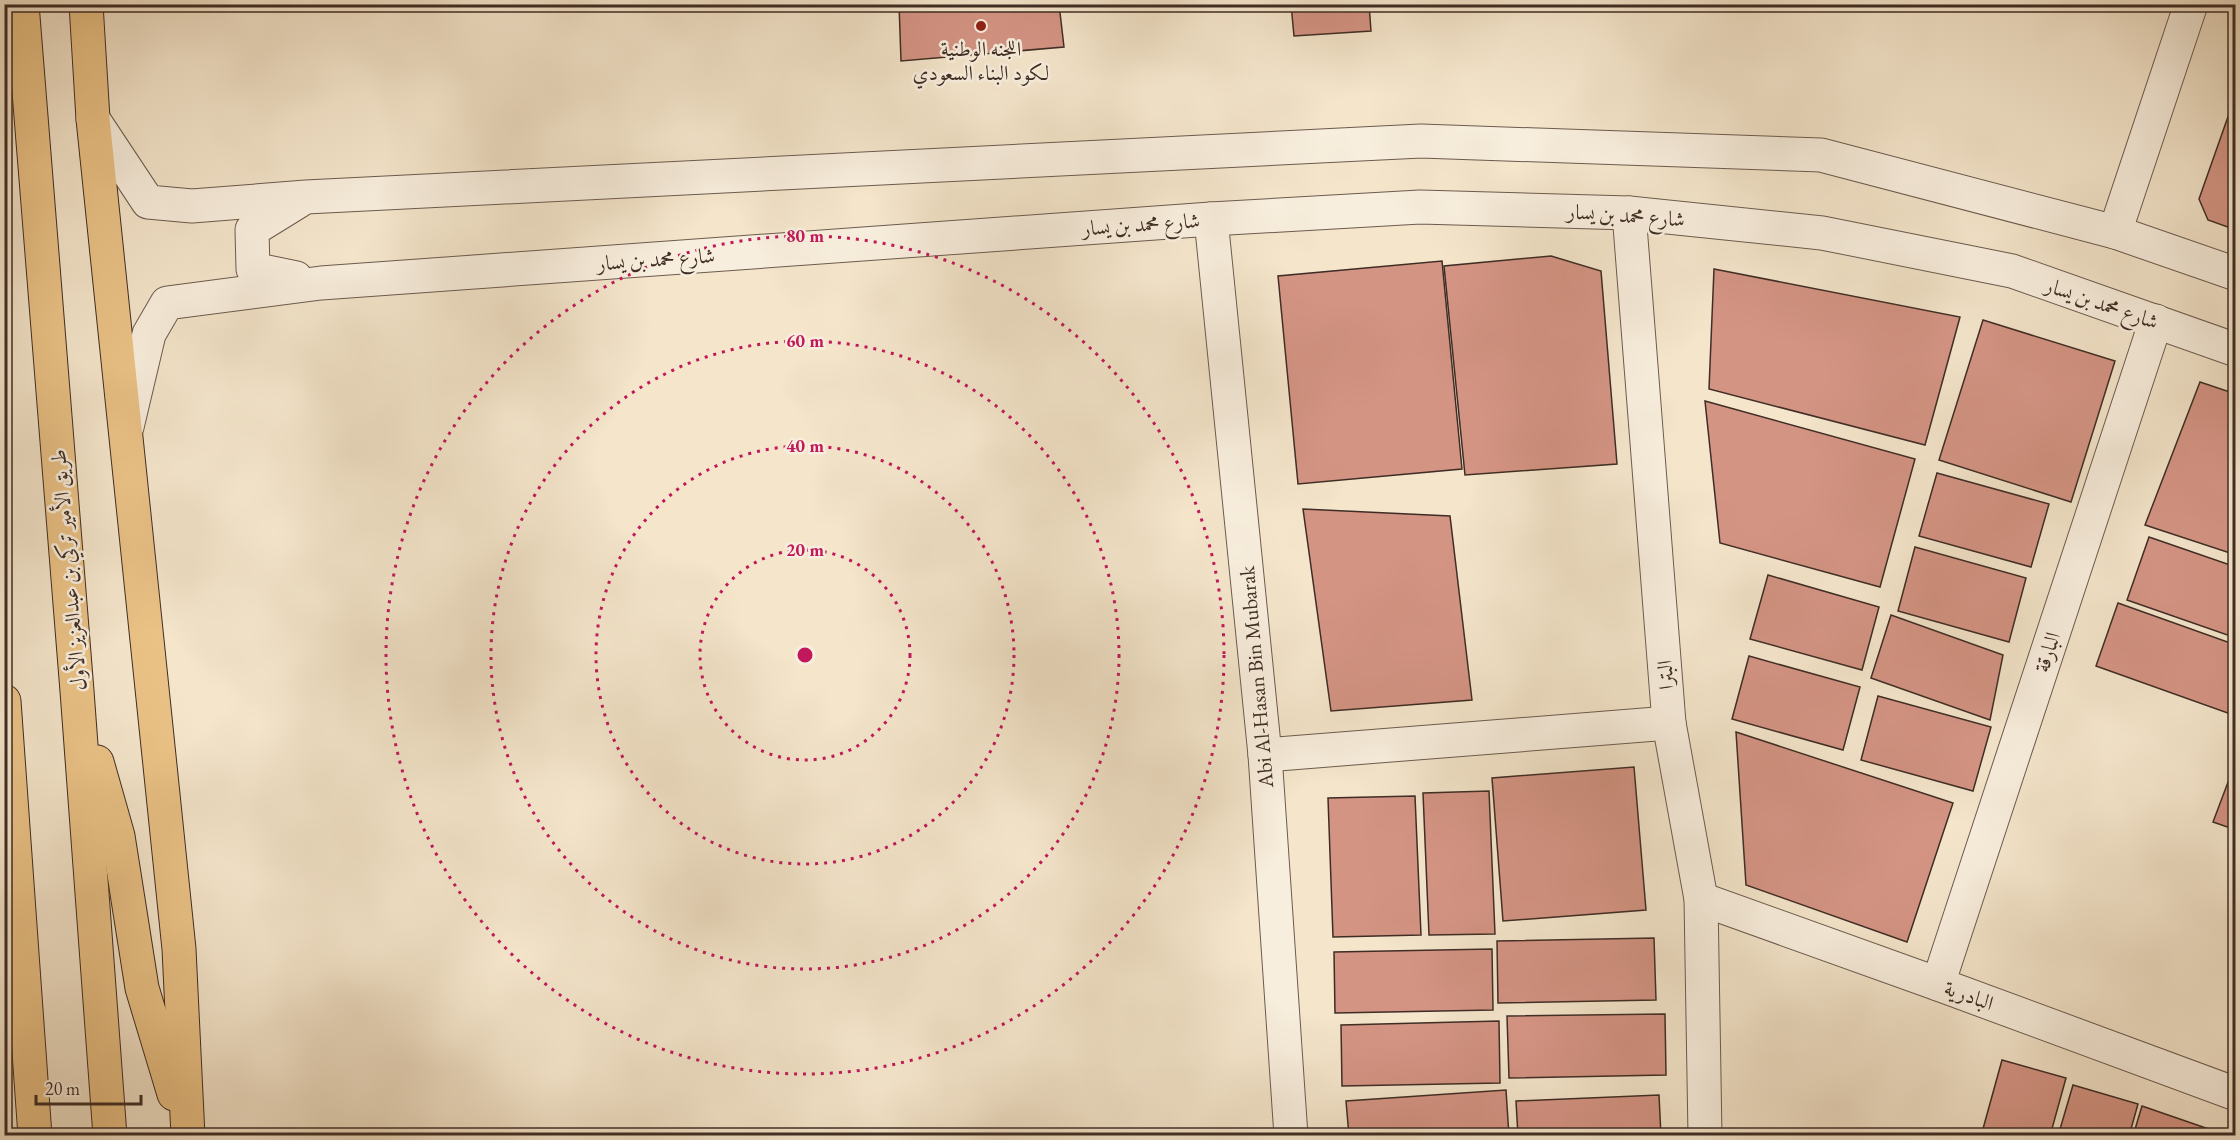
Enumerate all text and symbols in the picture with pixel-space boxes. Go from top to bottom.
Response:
marker: اللجنه الوطنية لكود البناء السعودي [974,19,988,33]
place label: اللجنه الوطنية لكود البناء السعودي [913,35,1049,89]
street label: شارع محمد بن يسار [1564,197,1686,238]
street label: شارع محمد بن يسار [1079,206,1201,247]
text: 80 m [786,224,824,247]
street label: شارع محمد بن يسار [594,241,716,282]
street label: شارع محمد بن يسار [2038,270,2162,340]
text: 60 m [786,329,824,352]
text: 40 m [786,434,824,457]
street label: طريق الأمير تركي بن عبدالعزيز الأول [43,448,96,692]
text: 20 m [786,538,824,561]
street label: Abi Al-Hasan Bin Mubarak [1233,564,1279,790]
street label: البارقة [2028,628,2066,676]
centre of rings [795,645,815,665]
street label: البترا [1651,659,1679,691]
street label: البادرية [1941,974,1997,1016]
scale bar [36,1068,141,1106]
text: 20 m [45,1077,80,1100]

